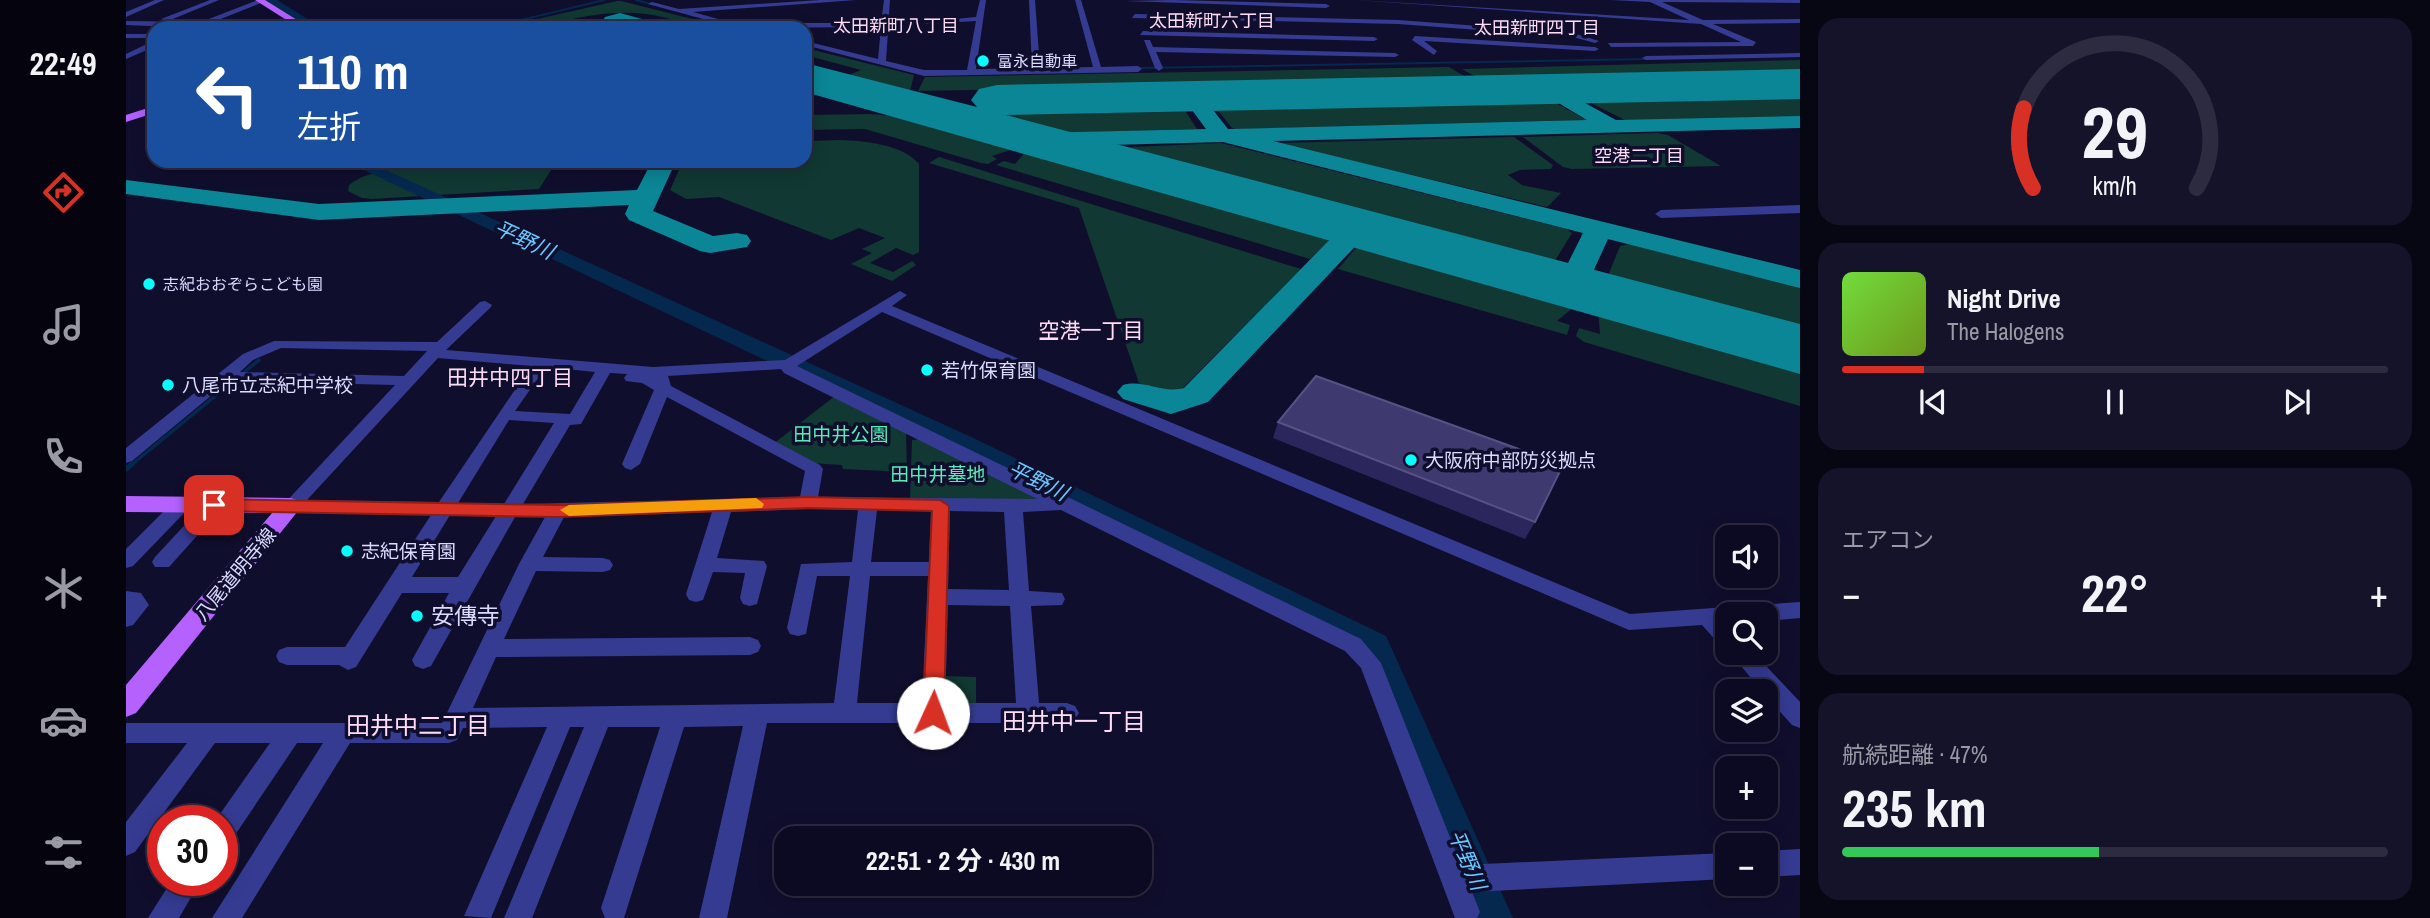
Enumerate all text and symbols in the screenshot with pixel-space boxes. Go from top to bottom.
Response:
district label: 太田新町六丁目 [1149,8,1275,33]
district label: 太田新町八丁目 [833,13,959,38]
district label: 太田新町四丁目 [1474,15,1600,40]
text: 110 m [297,38,409,104]
text: 22:49 [29,42,97,85]
icon: left [182,49,273,140]
place label: 富永自動車 [997,50,1077,72]
marker: 富永自動車 [975,53,991,69]
text: 29 [2082,83,2148,181]
text: 左折 [297,105,361,148]
district label: 空港二丁目 [1594,143,1684,168]
icon: directions [39,168,88,217]
text: km/h [2093,168,2137,202]
water label: 平野川 [490,213,561,267]
place label: 志紀おおぞらこども園 [163,273,323,295]
marker: 志紀おおぞらこども園 [141,276,157,292]
text: Night Drive [1947,281,2061,316]
icon: music [39,300,88,349]
district label: 空港一丁目 [1039,316,1144,345]
text: The Halogens [1947,316,2064,347]
place label: 若竹保育園 [941,357,1036,383]
marker: 若竹保育園 [919,362,935,378]
district label: 田井中四丁目 [447,363,573,392]
place label: 八尾市立志紀中学校 [182,372,353,398]
marker: 八尾市立志紀中学校 [160,377,176,393]
icon: previous [1914,383,1952,421]
icon: pause [2096,383,2134,421]
icon: next [2278,383,2316,421]
park label: 田中井公園 [793,421,889,447]
icon: phone [39,432,88,481]
place label: 大阪府中部防災拠点 [1425,447,1596,473]
marker: 大阪府中部防災拠点 [1403,452,1419,468]
water label: 平野川 [1004,454,1075,508]
park label: 田中井墓地 [890,461,986,487]
pin [184,475,244,535]
icon: arrive [195,486,233,524]
street label: 八尾道明寺線 [188,522,282,626]
text: エアコン [1842,524,1934,555]
map controls [1715,525,1778,896]
button: sound [1715,525,1778,588]
place label: 志紀保育園 [361,538,456,564]
marker: 志紀保育園 [339,543,355,559]
text: 22° [2081,558,2149,628]
icon: climate [39,564,88,613]
text: − [1842,568,1860,619]
text: + [2370,568,2388,619]
place label: 安傳寺 [431,600,500,631]
button: search [1715,602,1778,665]
marker: 安傳寺 [409,608,425,624]
position arrow [896,676,970,750]
button: layers [1715,679,1778,742]
icon: car [39,696,88,745]
district label: 田井中一丁目 [1002,705,1146,737]
district label: 田井中二丁目 [346,709,490,741]
text: 航続距離 · 47% [1842,739,1987,770]
button: + [1715,756,1778,819]
text: 235 km [1842,773,1987,843]
speed limit sign: 30 [147,805,238,896]
water label: 平野川 [1442,825,1494,896]
icon: filters [39,828,88,877]
button: − [1715,833,1778,896]
text: 22:51 · 2 分 · 430 m [866,843,1060,878]

